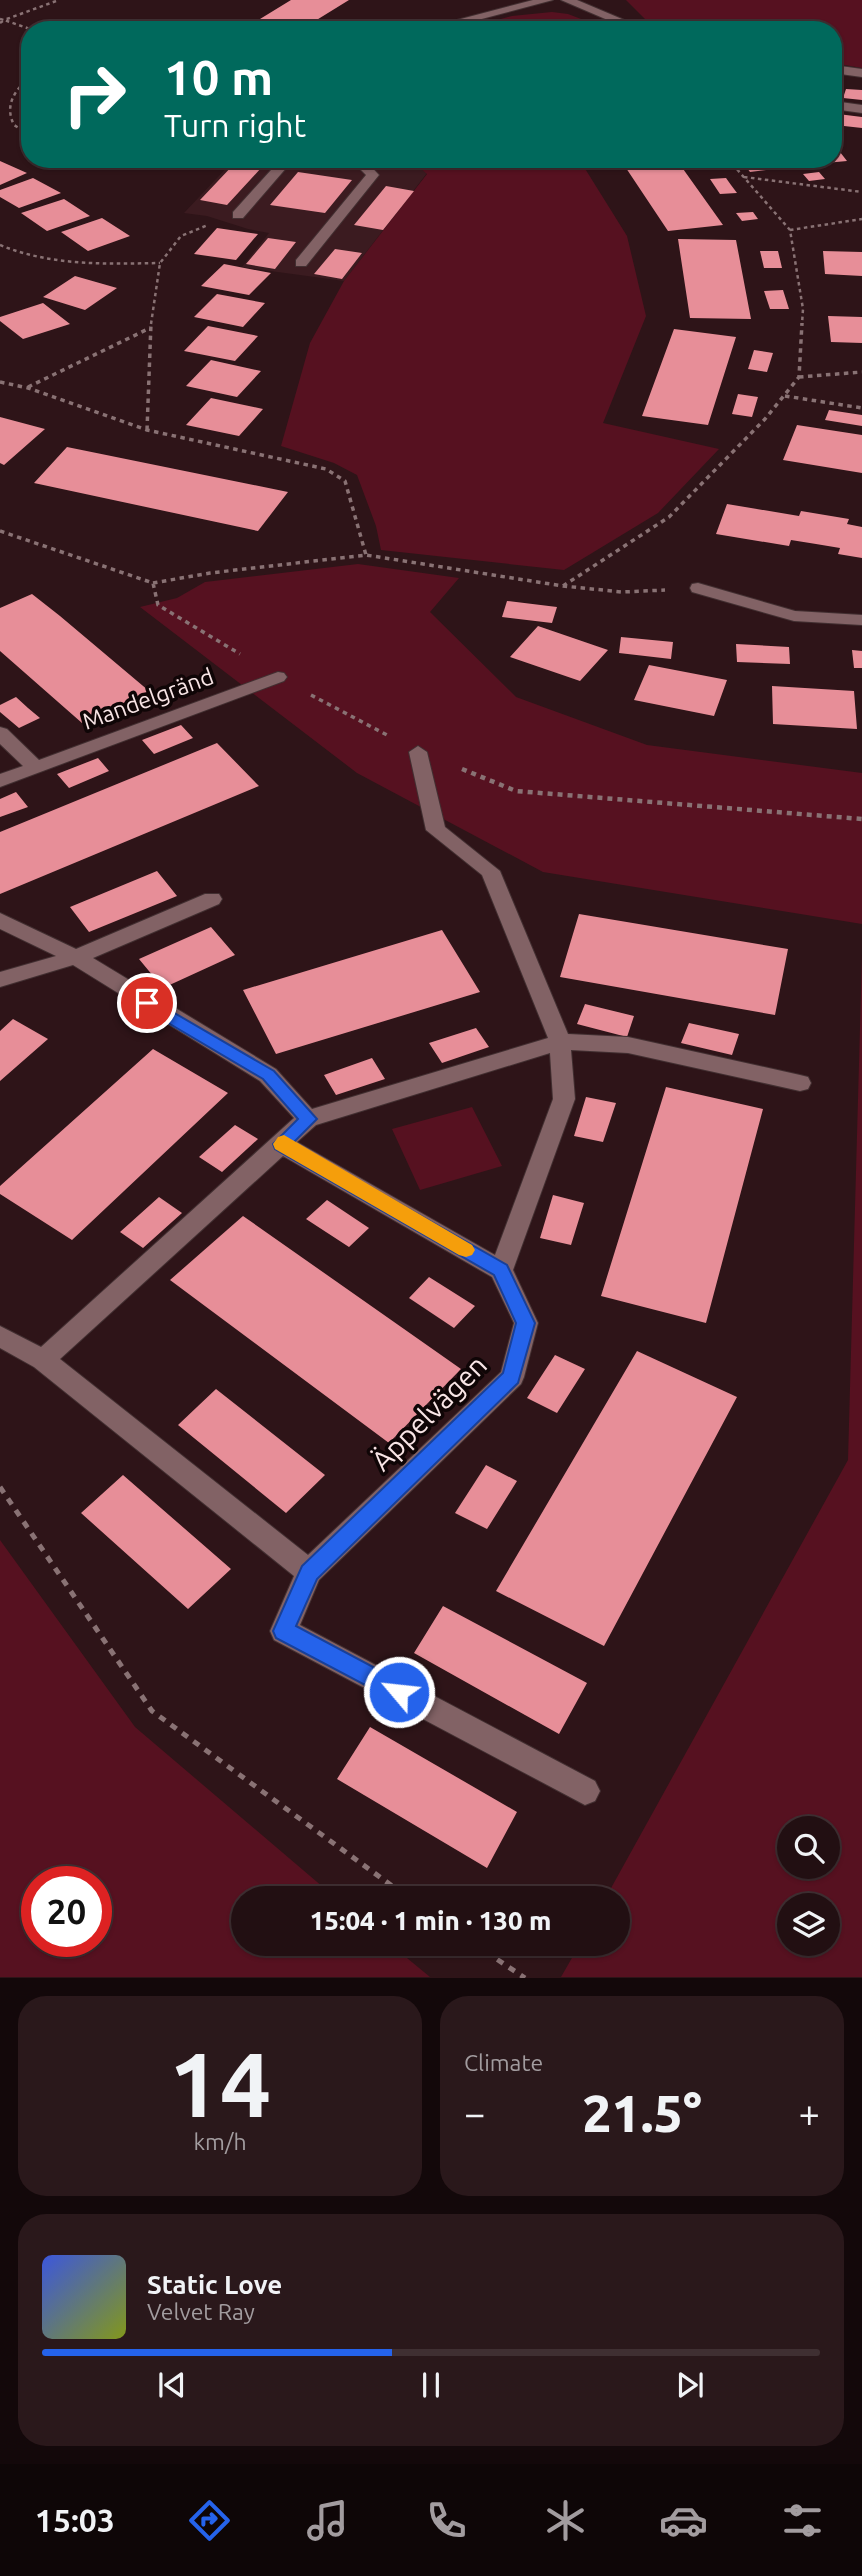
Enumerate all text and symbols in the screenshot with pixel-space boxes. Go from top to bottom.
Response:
icon: right [49,49,140,140]
text: 10 m [164,49,273,104]
text: Turn right [164,107,306,143]
street label: Mandelgränd [79,663,217,734]
pin [117,973,177,1033]
icon: arrive [128,984,166,1022]
street label: Äppelvägen [365,1349,492,1476]
position arrow [362,1655,436,1729]
map controls [777,1816,840,1956]
button: search [777,1816,840,1879]
speed limit sign: 20 [21,1866,112,1957]
button: layers [777,1893,840,1956]
text: 15:04 · 1 min · 130 m [310,1906,551,1935]
text: 14 [169,2032,271,2134]
text: Climate [464,2050,543,2075]
text: 21.5° [582,2084,702,2142]
text: − [464,2092,485,2134]
text: + [799,2092,820,2134]
text: km/h [193,2129,247,2154]
text: Static Love [147,2270,282,2299]
text: Velvet Ray [147,2299,255,2324]
icon: previous [153,2366,191,2404]
icon: pause [412,2366,450,2404]
icon: next [671,2366,709,2404]
icon: directions [185,2496,234,2545]
icon: music [303,2496,352,2545]
icon: phone [422,2496,471,2545]
icon: climate [541,2496,590,2545]
icon: car [659,2496,708,2545]
icon: filters [778,2496,827,2545]
text: 15:03 [35,2502,115,2538]

